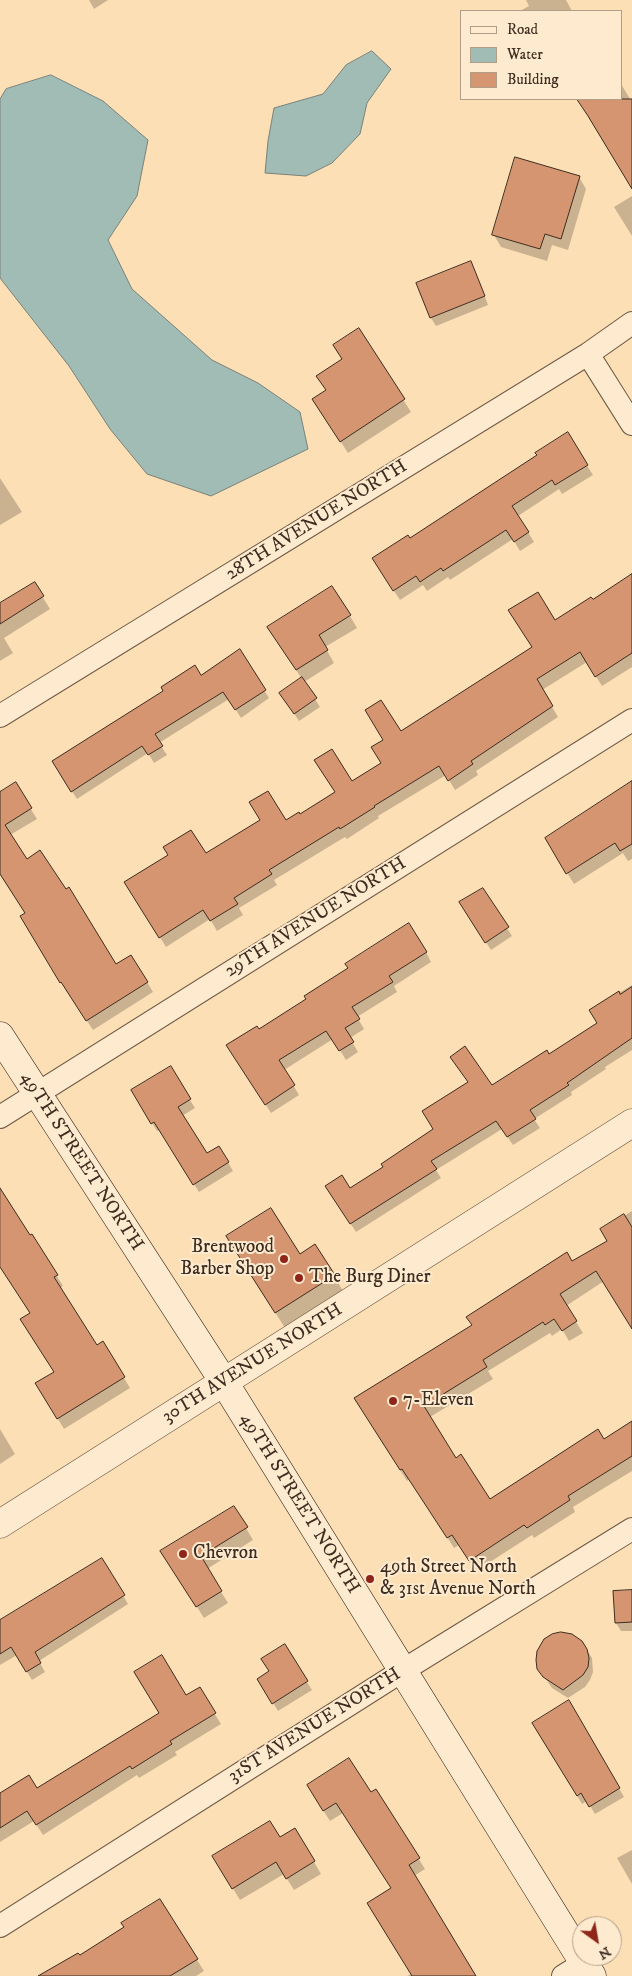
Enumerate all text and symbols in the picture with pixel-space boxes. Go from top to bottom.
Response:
legend [460,10,622,100]
text: Road [507,20,538,39]
text: Water [507,45,543,64]
text: Building [507,70,559,89]
street label: 28TH AVENUE NORTH [222,456,412,586]
street label: 29TH AVENUE NORTH [221,853,411,983]
street label: 49TH STREET NORTH [15,1068,147,1256]
place label: Brentwood Barber Shop [180,1237,274,1281]
marker: Brentwood Barber Shop [278,1253,290,1265]
place label: The Burg Diner [309,1267,431,1289]
marker: The Burg Diner [293,1272,305,1284]
street label: 30TH AVENUE NORTH [159,1299,347,1429]
place label: 7-Eleven [403,1390,474,1412]
marker: 7-Eleven [387,1395,399,1407]
street label: 49TH STREET NORTH [234,1409,364,1599]
place label: Chevron [193,1543,258,1565]
marker: Chevron [177,1548,189,1560]
place label: 49th Street North & 31st Avenue North [380,1557,536,1601]
marker: 49th Street North & 31st Avenue North [364,1573,376,1585]
street label: 31ST AVENUE NORTH [225,1664,405,1788]
north arrow [572,1916,622,1966]
text: N [595,1942,614,1964]

